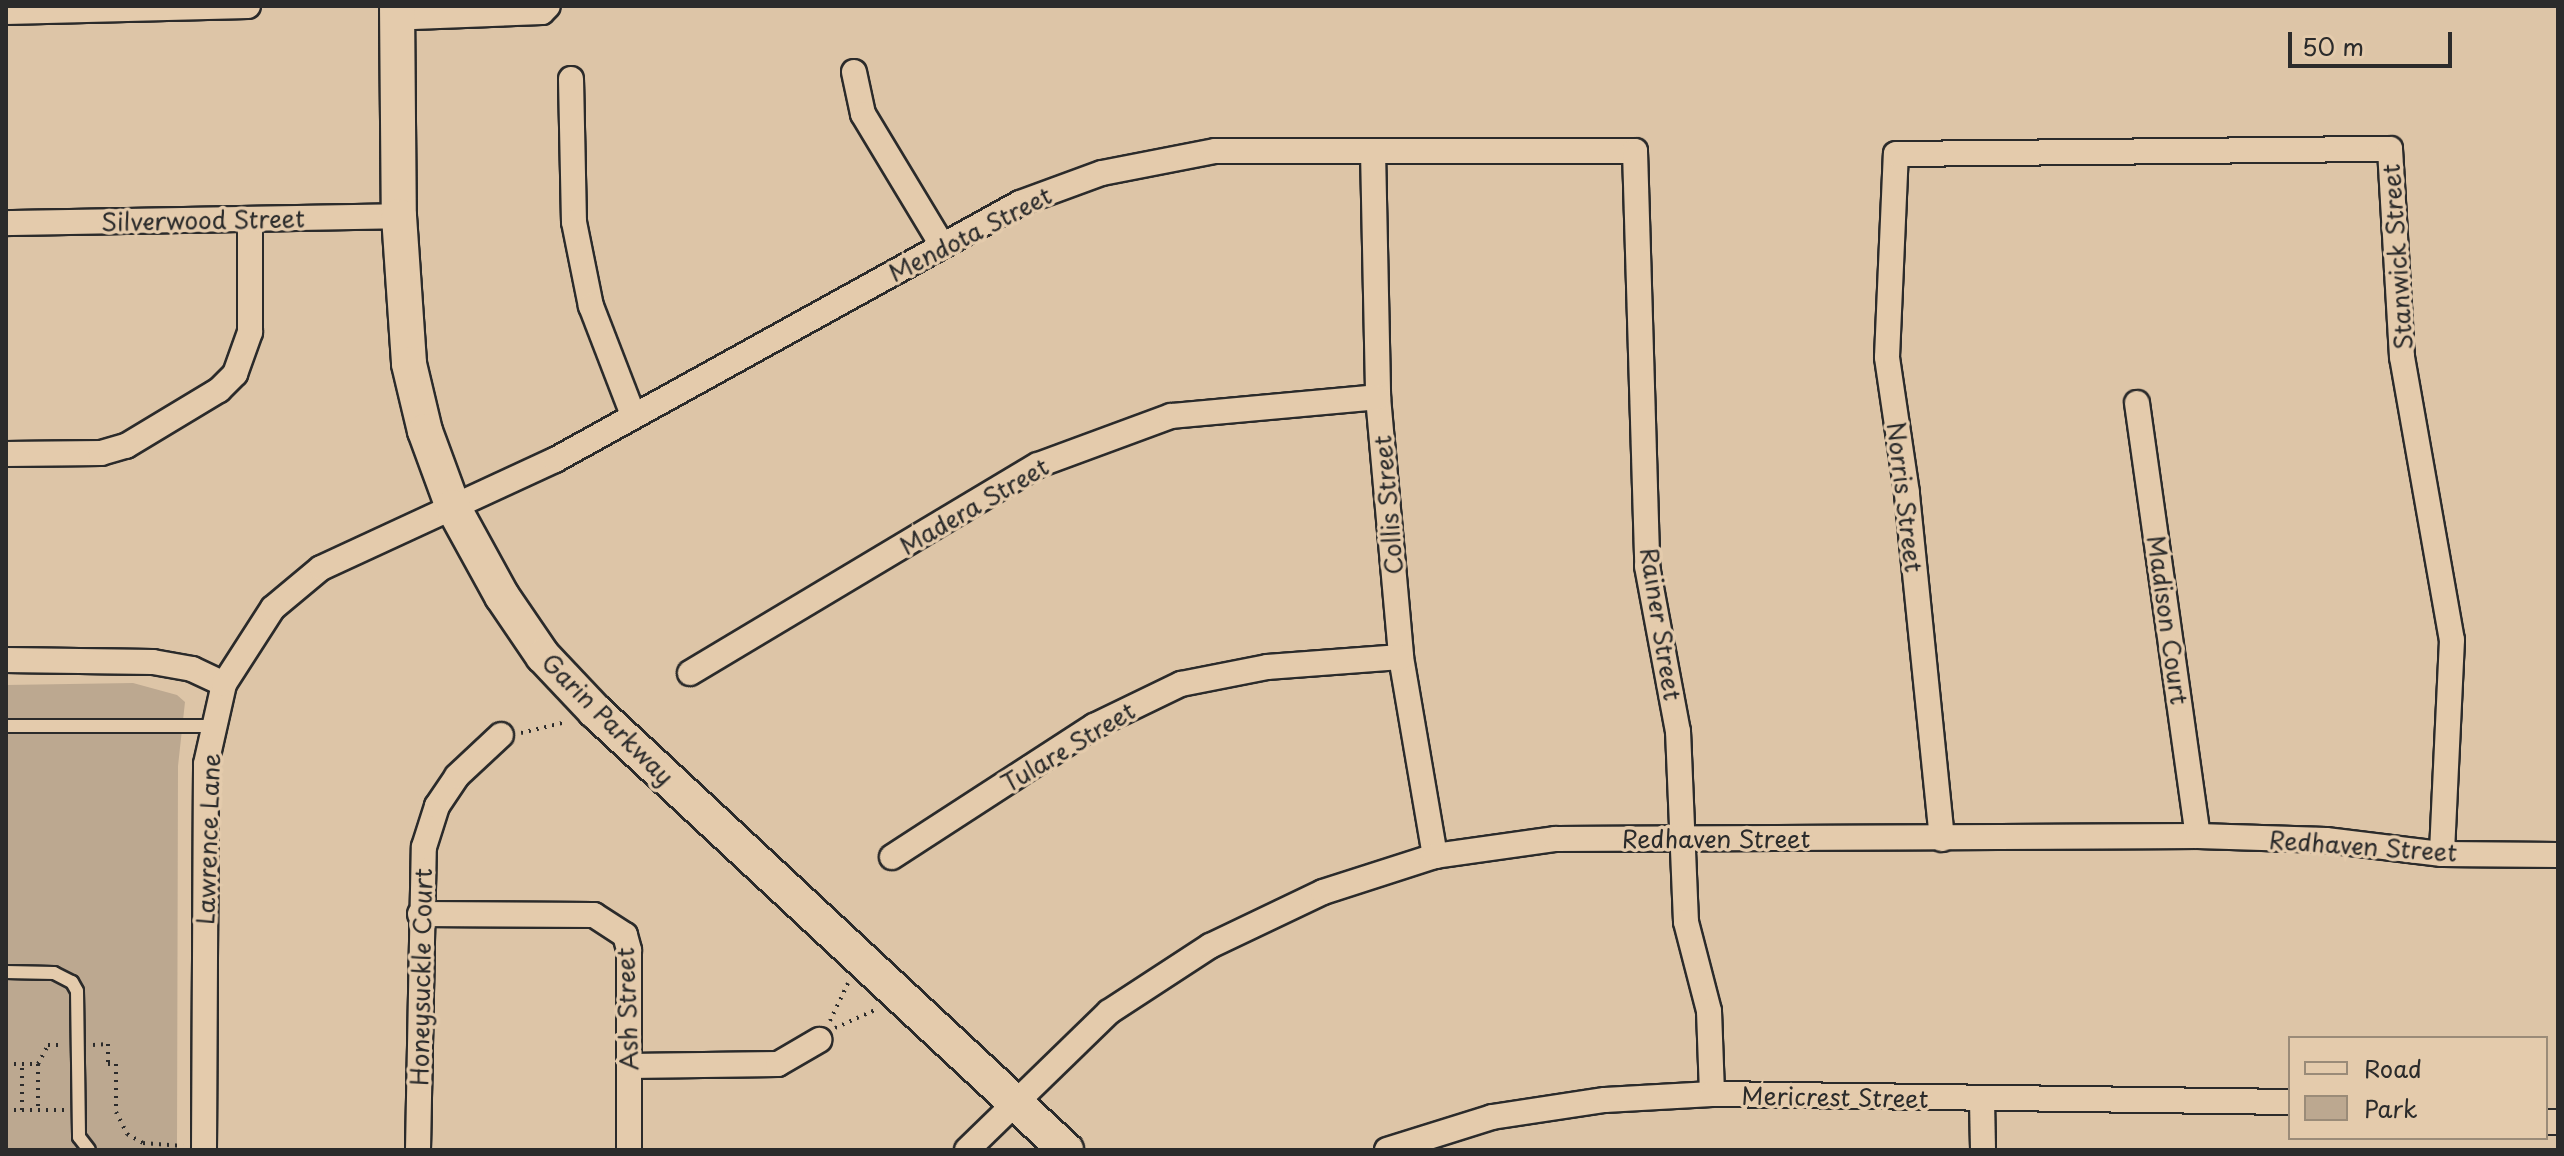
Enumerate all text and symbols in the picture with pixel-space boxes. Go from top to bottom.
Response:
scale bar [2292,16,2456,66]
text: 50 m [2302,28,2364,64]
street label: Stanwick Street [2376,163,2418,351]
street label: Mendota Street [883,180,1057,288]
street label: Silverwood Street [101,204,305,236]
street label: Norris Street [1881,420,1929,574]
street label: Collis Street [1367,433,1409,577]
street label: Madera Street [894,451,1054,561]
street label: Madison Court [2142,534,2194,706]
street label: Rainer Street [1635,545,1687,703]
street label: Garin Parkway [536,647,680,791]
street label: Tulare Street [995,695,1141,799]
street label: Lawrence Lane [191,752,225,926]
street label: Redhaven Street [1621,825,1811,853]
street label: Redhaven Street [2267,825,2459,867]
street label: Honeysuckle Court [405,867,437,1087]
street label: Ash Street [610,947,644,1071]
legend [2288,1036,2548,1140]
text: Road [2364,1050,2422,1086]
street label: Mericrest Street [1741,1081,1929,1113]
text: Park [2364,1090,2418,1126]

